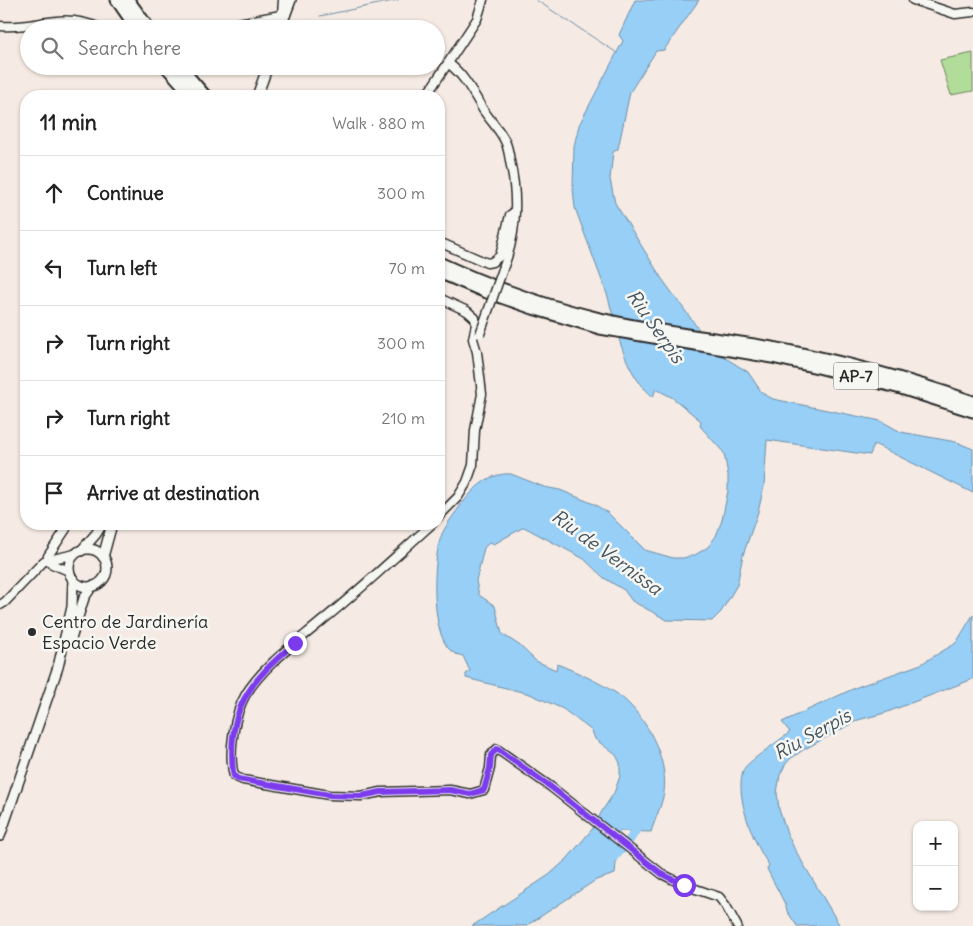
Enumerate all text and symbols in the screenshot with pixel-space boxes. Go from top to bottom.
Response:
search box [20,20,445,75]
icon: search [38,34,66,62]
text: Search here [78,36,181,60]
text: 11 min [40,109,97,136]
text: Walk · 880 m [332,113,425,133]
icon: ahead [40,179,68,207]
text: Continue [87,181,164,205]
text: 300 m [377,183,425,203]
icon: left [40,254,68,282]
text: Turn left [87,256,157,280]
text: 70 m [389,258,425,278]
water label: Riu Serpis [622,285,691,368]
icon: right [40,329,68,357]
text: Turn right [87,331,170,355]
text: 300 m [377,333,425,353]
road number: AP-7 [834,362,878,390]
icon: right [40,404,68,432]
text: Turn right [87,406,170,430]
text: 210 m [382,408,425,428]
icon: arrive [40,479,68,507]
text: Arrive at destination [87,481,260,505]
water label: Riu de Vernissa [547,504,668,601]
place label: Centro de Jardinería Espacio Verde [42,610,208,654]
marker: Centro de Jardinería Espacio Verde [26,626,38,638]
route end [284,632,307,655]
water label: Riu Serpis [769,702,856,765]
map controls [913,821,958,911]
button: + [913,821,958,866]
button: − [913,866,958,911]
route start [673,874,696,897]

